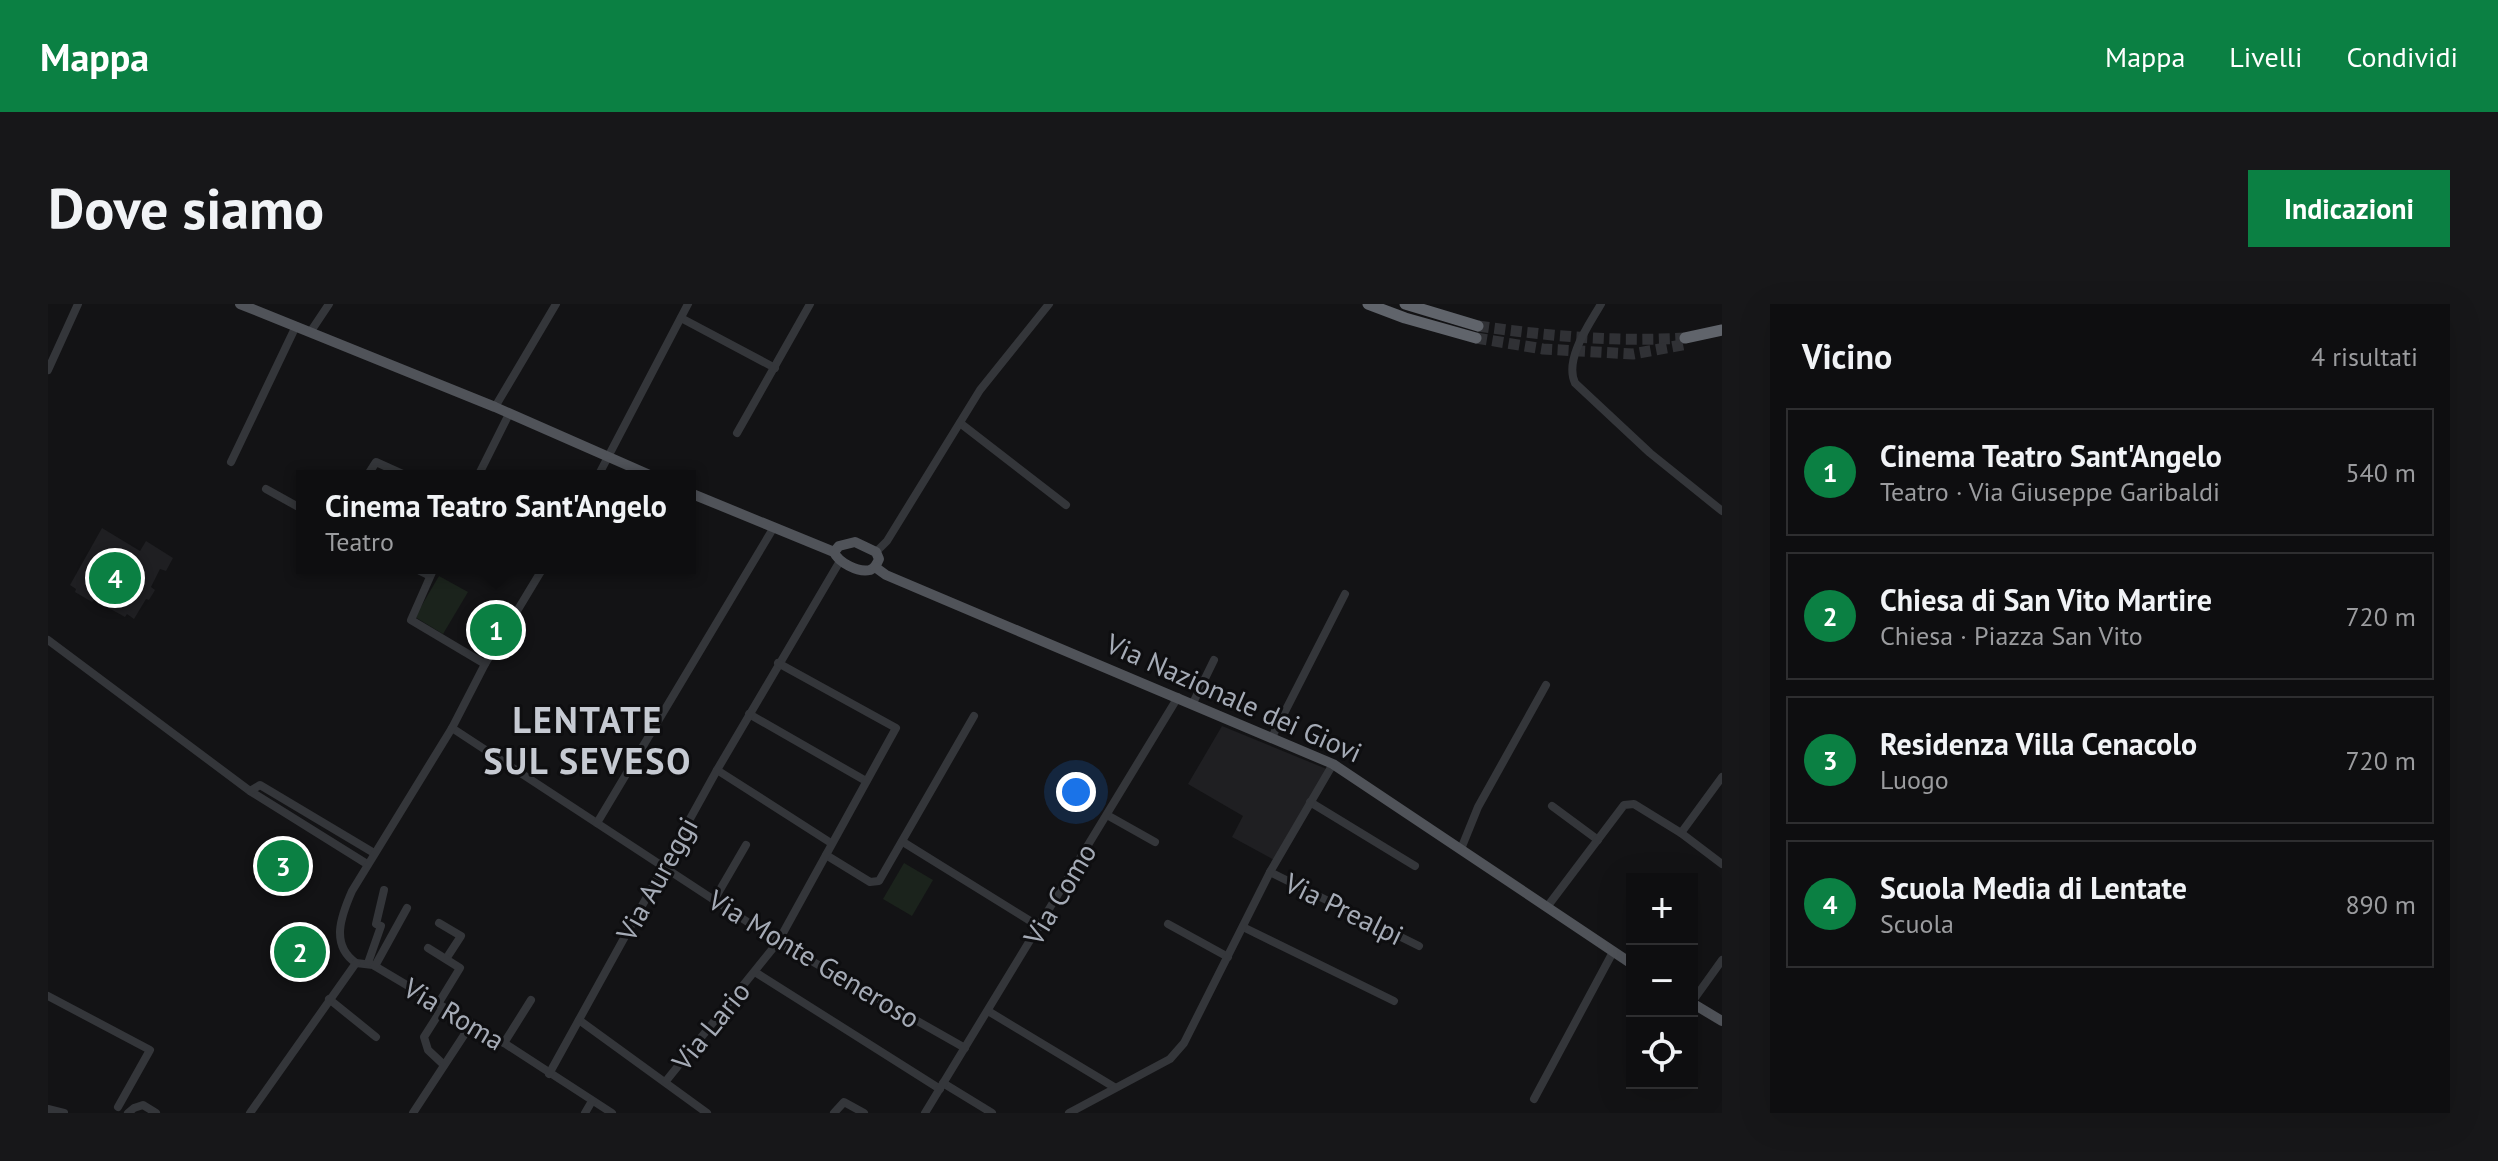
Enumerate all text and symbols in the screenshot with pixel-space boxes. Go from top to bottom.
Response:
text: Mappa [40,32,149,81]
text: Mappa [2105,38,2185,75]
text: Livelli [2229,38,2303,75]
text: Condividi [2347,38,2458,75]
button: Indicazioni [2248,170,2450,247]
text: Dove siamo [48,172,324,244]
text: Vicino [1802,334,1892,378]
text: 4 risultati [2311,340,2418,373]
text: Cinema Teatro Sant'Angelo [1880,436,2222,475]
text: 1 [1823,456,1837,489]
text: 540 m [2345,456,2416,489]
popup [296,470,696,574]
text: Teatro · Via Giuseppe Garibaldi [1880,475,2220,508]
text: Cinema Teatro Sant'Angelo [325,486,667,525]
text: Teatro [325,525,394,558]
pin: 4 [89,548,141,608]
text: Chiesa di San Vito Martire [1880,580,2212,619]
pin: 1 [470,600,522,660]
text: 2 [1823,600,1837,633]
text: 720 m [2345,600,2416,633]
text: Chiesa · Piazza San Vito [1880,619,2143,652]
street label: Via Nazionale dei Giovi [1100,624,1368,771]
district label: LENTATE SUL SEVESO [484,696,692,784]
text: Residenza Villa Cenacolo [1880,724,2197,763]
text: 3 [1823,744,1837,777]
text: 720 m [2345,744,2416,777]
text: Luogo [1880,763,1949,796]
your location [1056,772,1096,812]
street label: Via Aureggi [607,810,706,948]
pin: 3 [257,836,309,896]
street label: Via Como [1014,836,1104,952]
street label: Via Prealpi [1278,863,1410,953]
text: Scuola Media di Lentate [1880,868,2187,907]
map controls [1626,873,1698,1089]
button: + [1626,873,1698,945]
street label: Via Monte Generoso [701,880,927,1036]
text: 4 [1823,888,1837,921]
text: 890 m [2345,888,2416,921]
text: Scuola [1880,907,1954,940]
pin: 2 [274,922,326,982]
button: − [1626,945,1698,1017]
street label: Via Roma [396,968,512,1058]
street label: Via Lario [663,973,758,1079]
button: locate [1626,1017,1698,1089]

